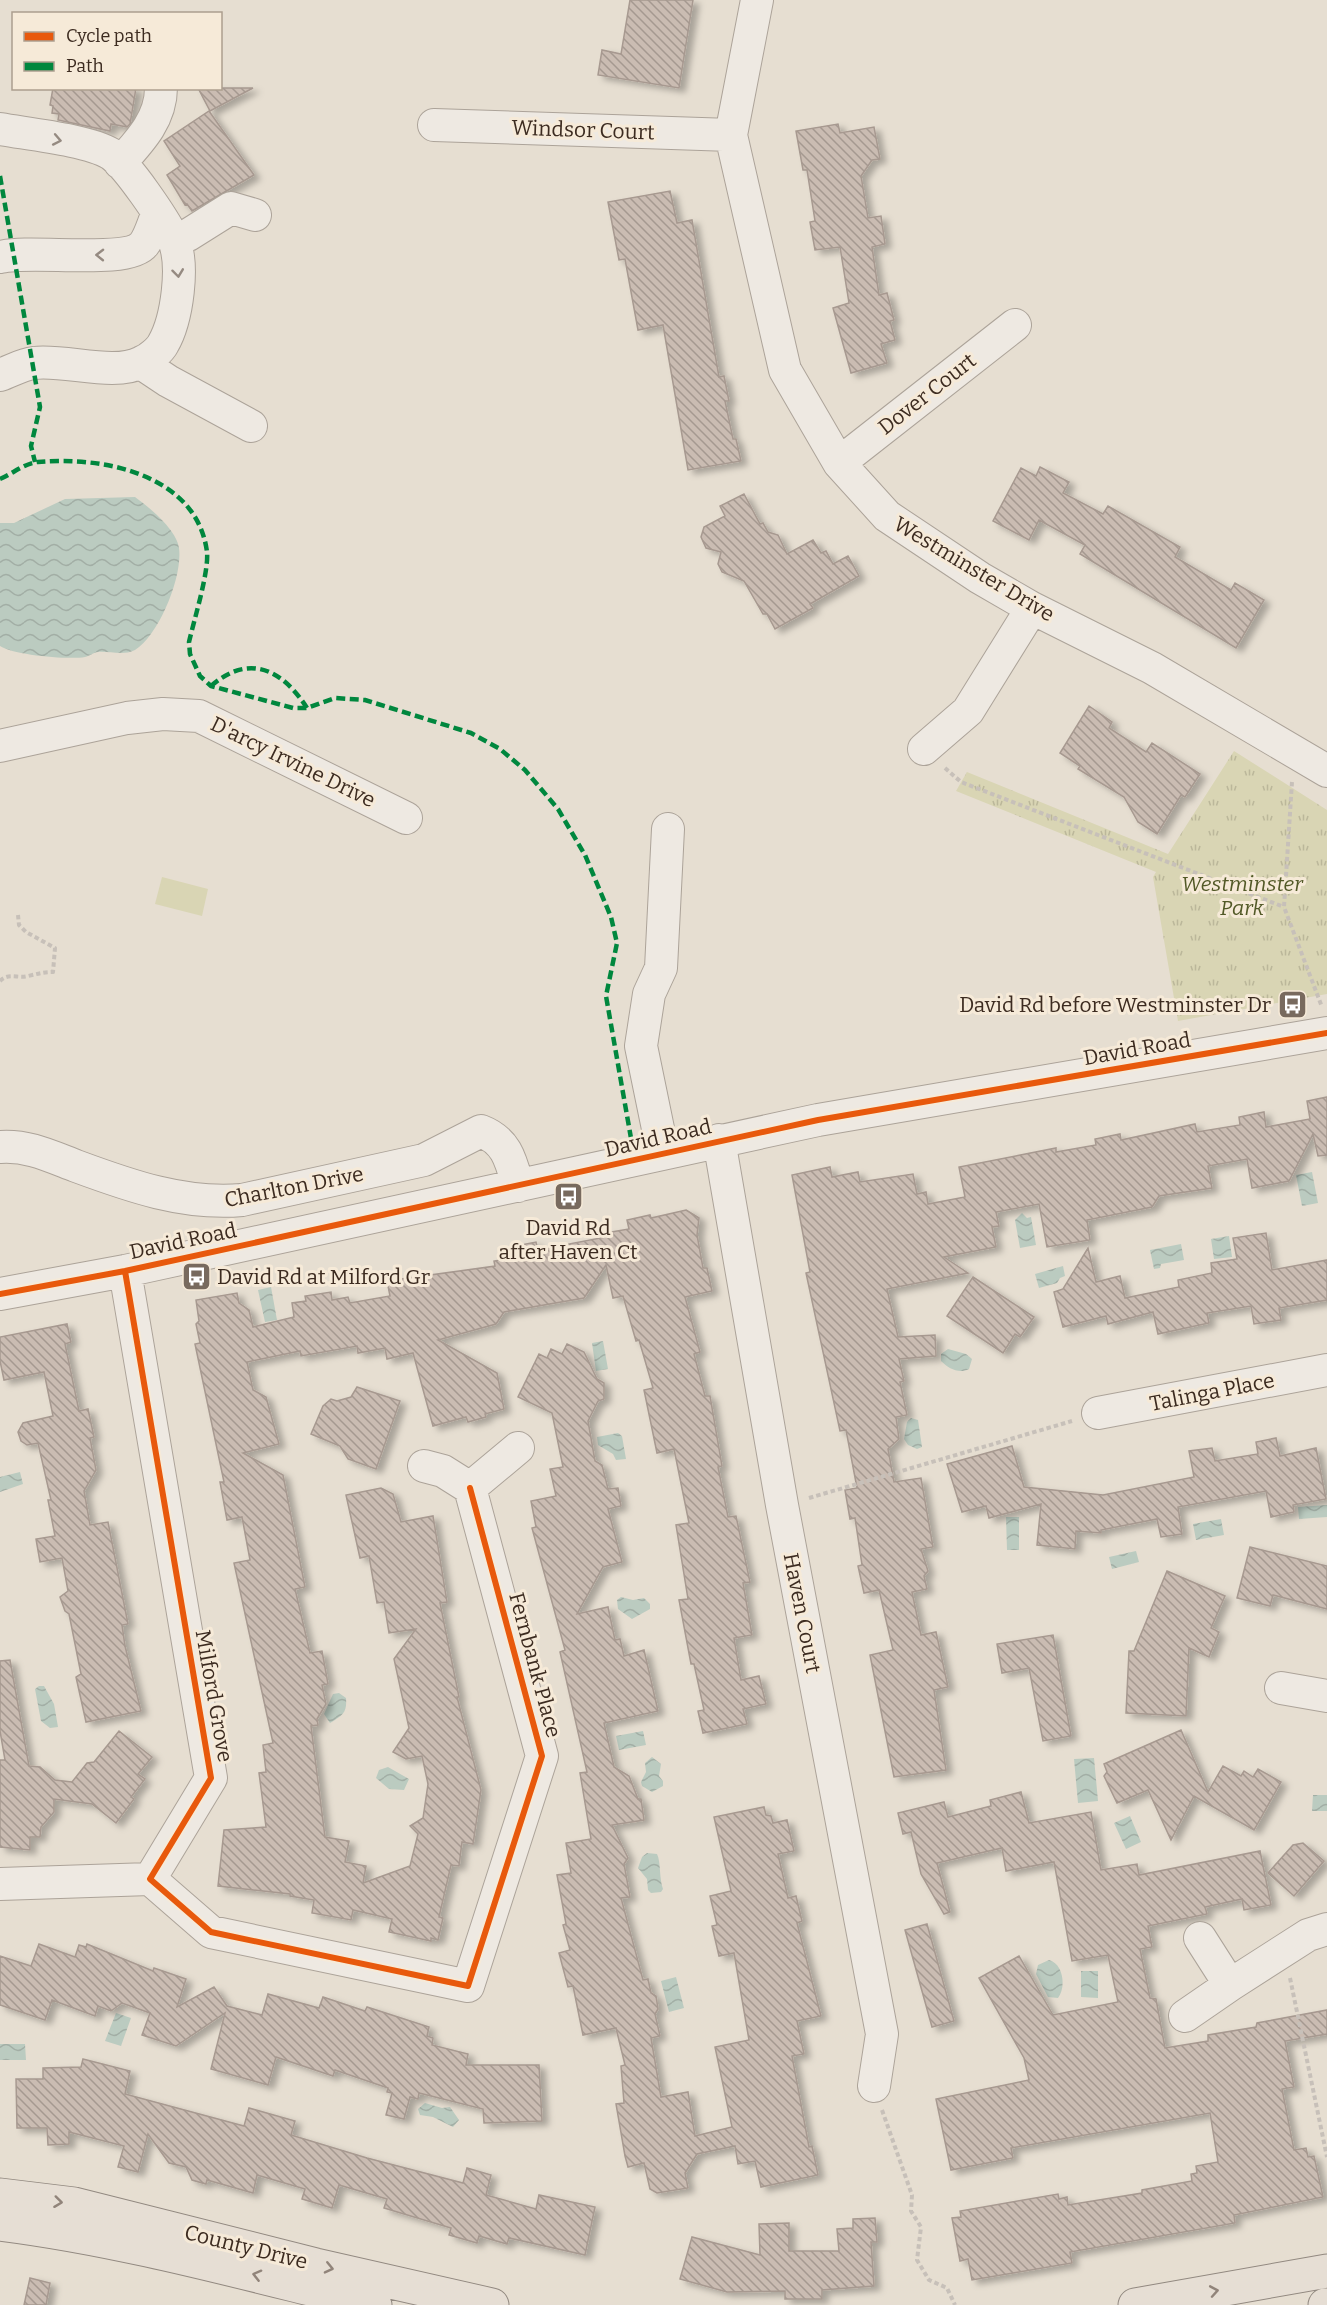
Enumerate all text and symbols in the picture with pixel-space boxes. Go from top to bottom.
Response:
legend [12,12,222,90]
text: Cycle path [66,25,152,47]
text: Path [66,55,104,77]
street label: Windsor Court [511,115,655,146]
one-way arrow [52,133,62,146]
one-way arrow [96,249,105,261]
one-way arrow [171,268,184,277]
street label: Dover Court [873,347,981,440]
street label: Westminster Drive [889,511,1059,627]
street label: D'arcy Irvine Drive [206,711,380,813]
park label: Westminster Park [1181,871,1304,921]
bus stop icon: David Rd before Westminster Dr [1276,989,1308,1021]
place label: David Rd before Westminster Dr [959,992,1271,1018]
street label: David Road [1081,1027,1193,1071]
street label: David Road [602,1113,714,1163]
street label: Charlton Drive [222,1161,366,1213]
bus stop icon: David Rd after Haven Ct [552,1181,584,1213]
place label: David Rd after Haven Ct [498,1215,638,1265]
street label: David Road [127,1217,239,1265]
bus stop icon: David Rd at Milford Gr [180,1261,212,1293]
place label: David Rd at Milford Gr [217,1264,430,1290]
street label: Talinga Place [1147,1367,1277,1417]
street label: Haven Court [778,1551,826,1676]
street label: Fernbank Place [503,1590,567,1740]
street label: Milford Grove [190,1628,238,1764]
one-way arrow [54,2195,63,2208]
street label: County Drive [182,2219,310,2275]
one-way arrow [324,2261,334,2274]
one-way arrow [252,2270,262,2283]
one-way arrow [1208,2285,1218,2298]

